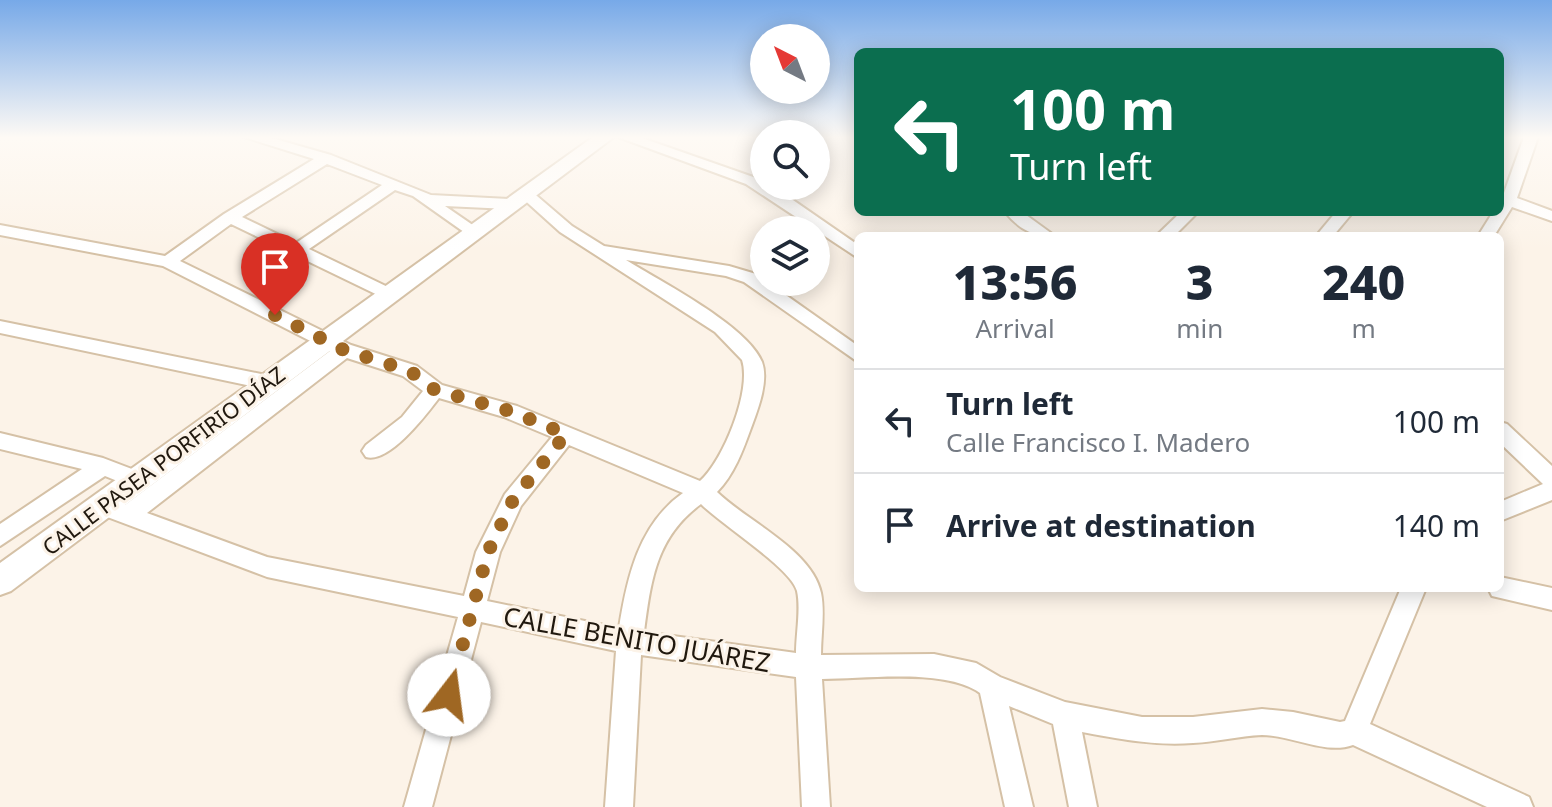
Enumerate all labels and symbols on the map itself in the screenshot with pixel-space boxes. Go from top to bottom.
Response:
north arrow [750,24,830,104]
pin [241,233,309,315]
street label: CALLE PASEA PORFIRIO DÍAZ [36,359,290,561]
street label: CALLE BENITO JUÁREZ [501,598,773,680]
position arrow [407,653,491,737]

